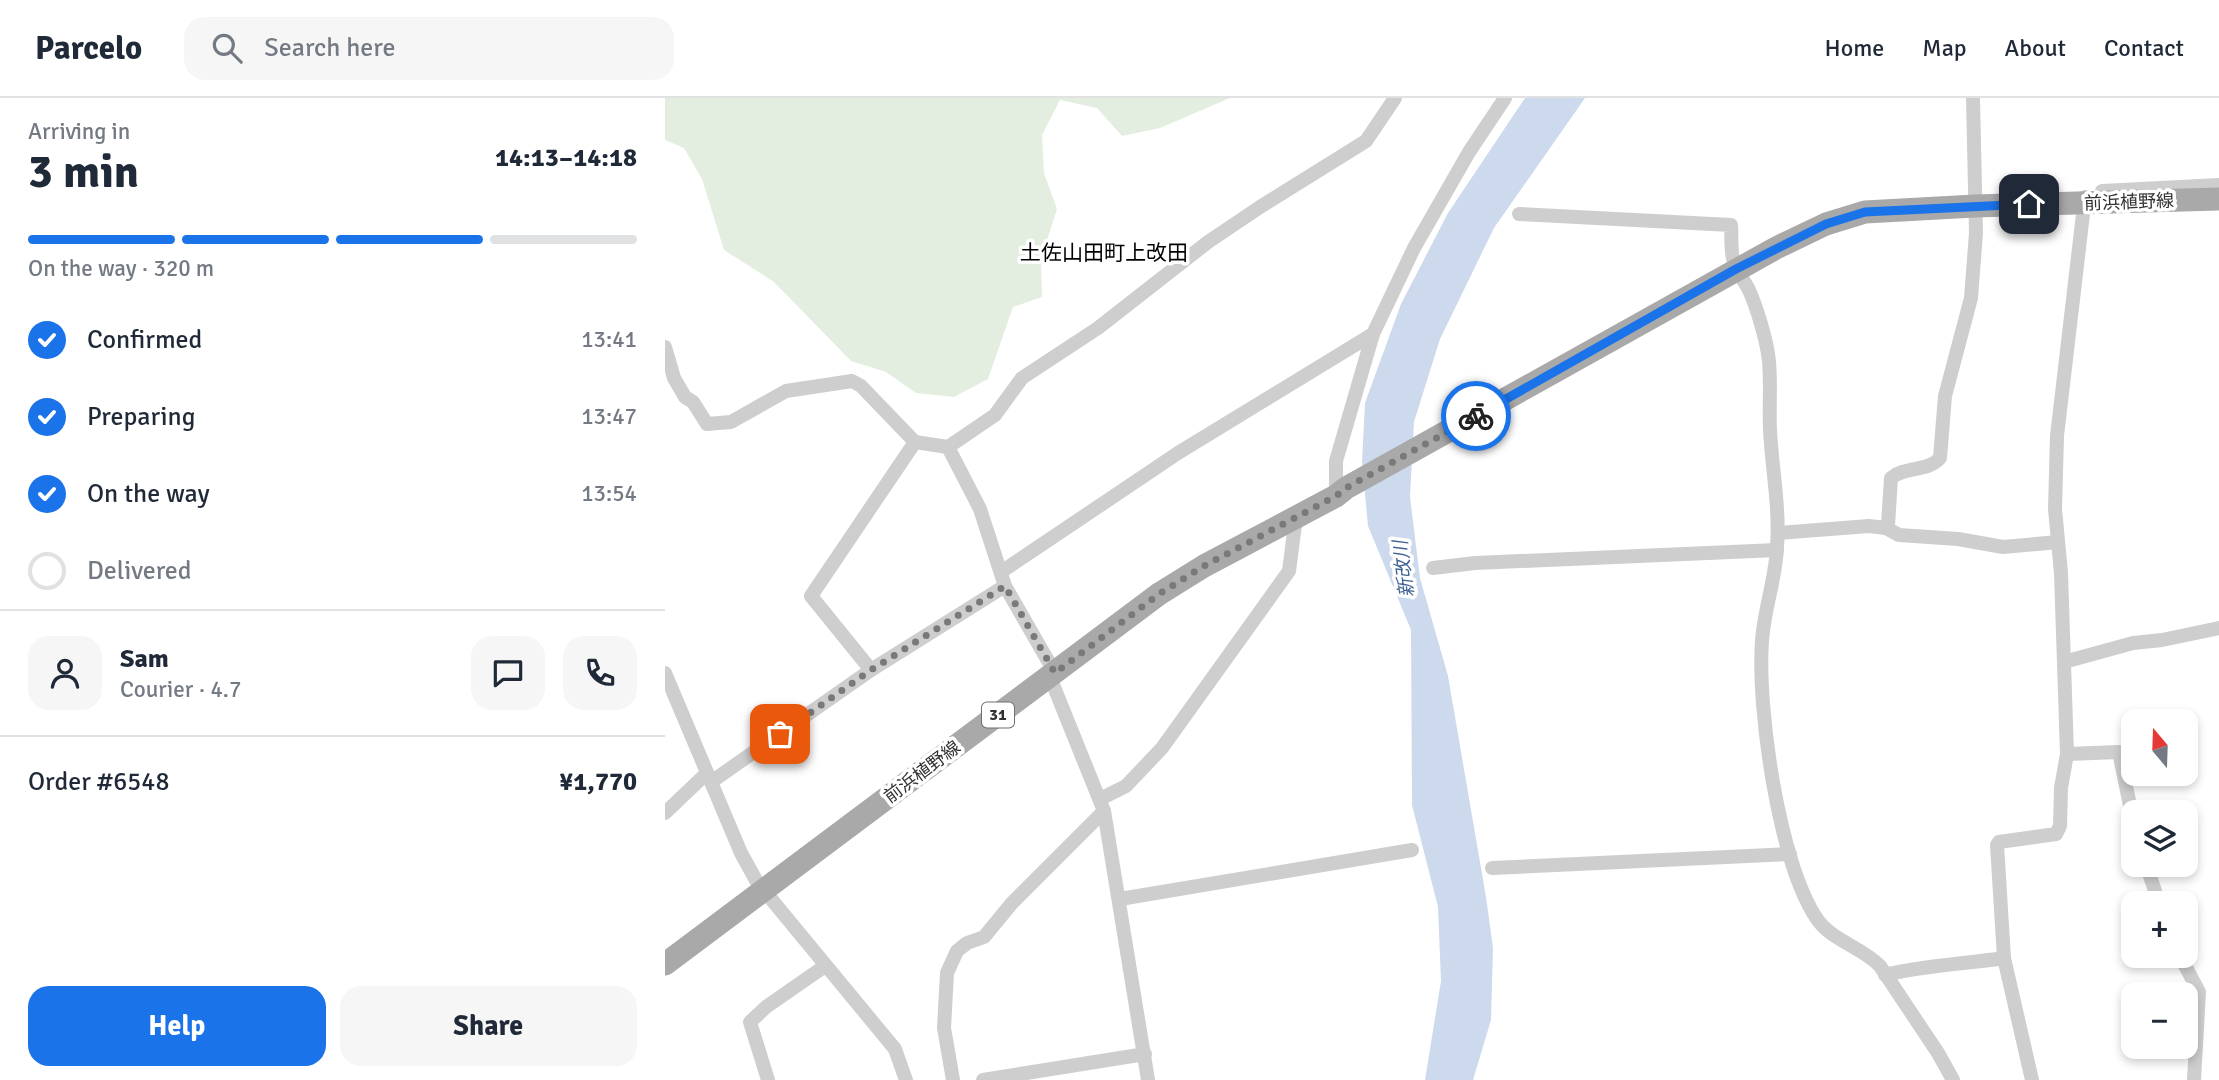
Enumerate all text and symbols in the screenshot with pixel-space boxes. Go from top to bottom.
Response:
search box [184,17,674,80]
text: Parcelo [35,28,142,69]
icon: search [208,29,246,67]
text: Search here [264,32,395,64]
text: Home [1824,33,1884,63]
text: Map [1922,33,1967,63]
text: About [2005,33,2066,63]
text: Contact [2104,33,2184,63]
text: Arriving in [28,117,130,146]
text: 14:13–14:18 [495,142,637,174]
text: 3 min [28,144,139,200]
pin [1999,174,2059,234]
icon: home [2010,185,2048,223]
street label: 前浜植野線 [2084,189,2174,215]
district label: 土佐山田町上改田 [1020,240,1188,266]
text: On the way · 320 m [28,254,214,283]
icon: check [28,321,66,359]
text: Confirmed [87,324,202,356]
text: 13:41 [581,325,637,354]
courier [1441,381,1511,451]
icon: bike [1457,397,1495,435]
icon: check [28,398,66,436]
text: Preparing [87,401,195,433]
text: 13:47 [581,402,637,431]
icon: check [28,475,66,513]
text: On the way [87,478,210,510]
text: 13:54 [581,479,637,508]
water label: 新改川 [1388,537,1419,599]
text: Delivered [87,555,192,587]
button: person [28,636,102,710]
button: chat [471,636,545,710]
button: phone [563,636,637,710]
text: Sam [120,643,169,675]
text: Courier · 4.7 [120,675,241,704]
road number: 31 [982,702,1014,728]
pin [750,704,810,764]
north arrow [2121,709,2198,786]
map controls [2121,709,2198,1059]
icon: bag [761,715,799,753]
street label: 前浜植野線 [879,736,965,808]
text: Order #6548 [28,766,169,798]
text: ¥1,770 [559,766,637,798]
button: layers [2121,800,2198,877]
button: + [2121,891,2198,968]
button: − [2121,982,2198,1059]
button: Help [28,986,326,1066]
button: Share [340,986,637,1066]

